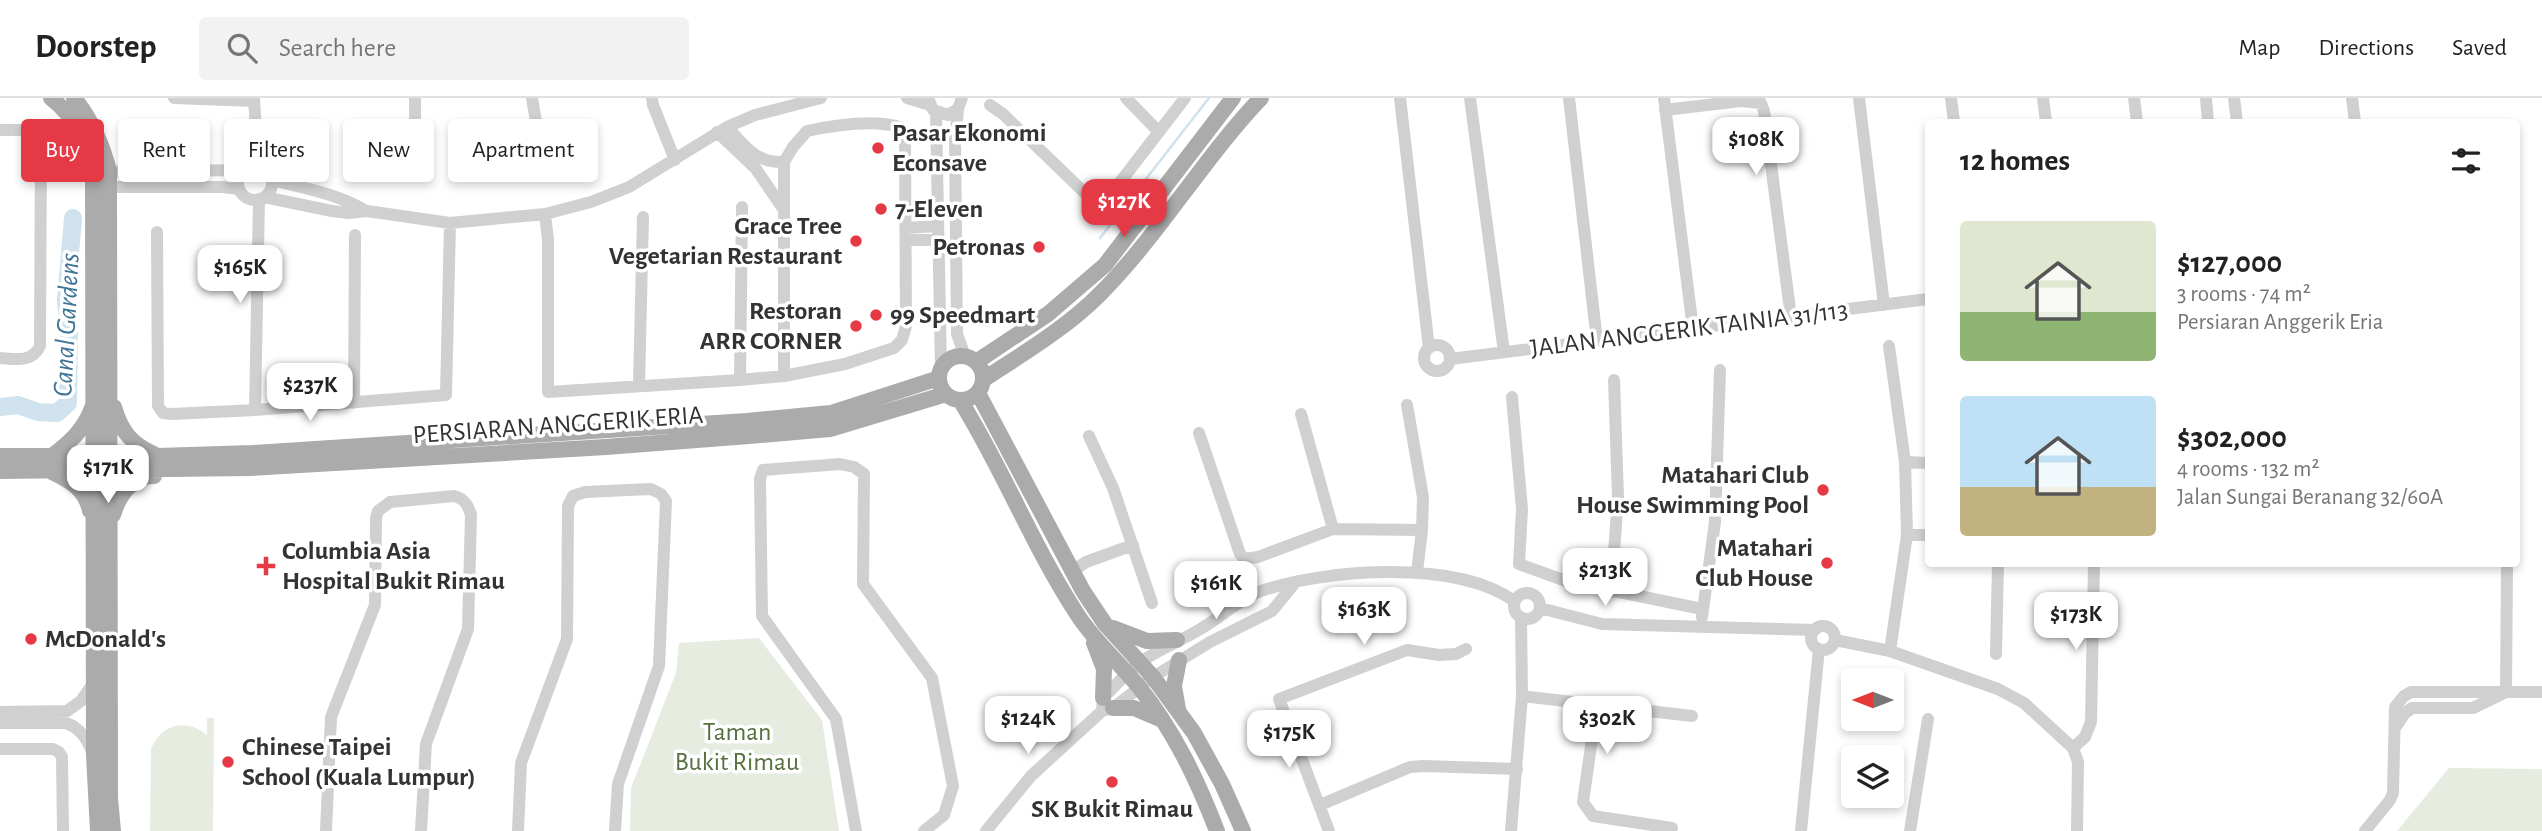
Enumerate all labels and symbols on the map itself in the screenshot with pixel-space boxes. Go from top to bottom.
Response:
pin: $108K [1707,118,1805,177]
place label: Pasar Ekonomi Econsave [892,120,1046,176]
marker: Pasar Ekonomi Econsave [870,140,886,156]
pin: $127K [1075,180,1173,239]
place label: 7-Eleven [895,196,983,222]
marker: 7-Eleven [873,201,889,217]
place label: Grace Tree Vegetarian Restaurant [609,213,842,269]
marker: Grace Tree Vegetarian Restaurant [848,233,864,249]
place label: Petronas [932,234,1025,260]
marker: Petronas [1031,239,1047,255]
pin: $165K [191,246,289,305]
water label: Canal Gardens [49,252,85,398]
street label: JALAN ANGGERIK TAINIA 31/113 [1529,297,1849,361]
place label: Restoran ARR CORNER [700,298,842,354]
place label: 99 Speedmart [890,302,1035,328]
marker: 99 Speedmart [868,307,884,323]
marker: Restoran ARR CORNER [848,318,864,334]
pin: $237K [261,364,359,423]
street label: PERSIARAN ANGGERIK ERIA [412,402,704,448]
pin: $171K [59,446,157,505]
place label: Matahari Club House Swimming Pool [1576,462,1809,518]
marker: Matahari Club House Swimming Pool [1815,482,1831,498]
place label: Matahari Club House [1695,535,1813,591]
place label: Columbia Asia Hospital Bukit Rimau [282,538,505,594]
pin: $213K [1556,548,1654,608]
marker: Matahari Club House [1819,555,1835,571]
marker: Columbia Asia Hospital Bukit Rimau [256,556,276,576]
pin: $161K [1167,561,1265,621]
pin: $163K [1315,588,1413,647]
pin: $173K [2027,592,2125,652]
place label: McDonald's [45,626,166,652]
marker: McDonald's [23,631,39,647]
north arrow [1841,668,1904,732]
pin: $124K [979,696,1077,756]
pin: $302K [1558,696,1656,756]
pin: $175K [1240,710,1338,770]
park label: Taman Bukit Rimau [675,719,799,775]
place label: Chinese Taipei School (Kuala Lumpur) [242,734,476,790]
marker: Chinese Taipei School (Kuala Lumpur) [220,754,236,770]
marker: SK Bukit Rimau [1104,774,1120,790]
place label: SK Bukit Rimau [1031,796,1194,822]

